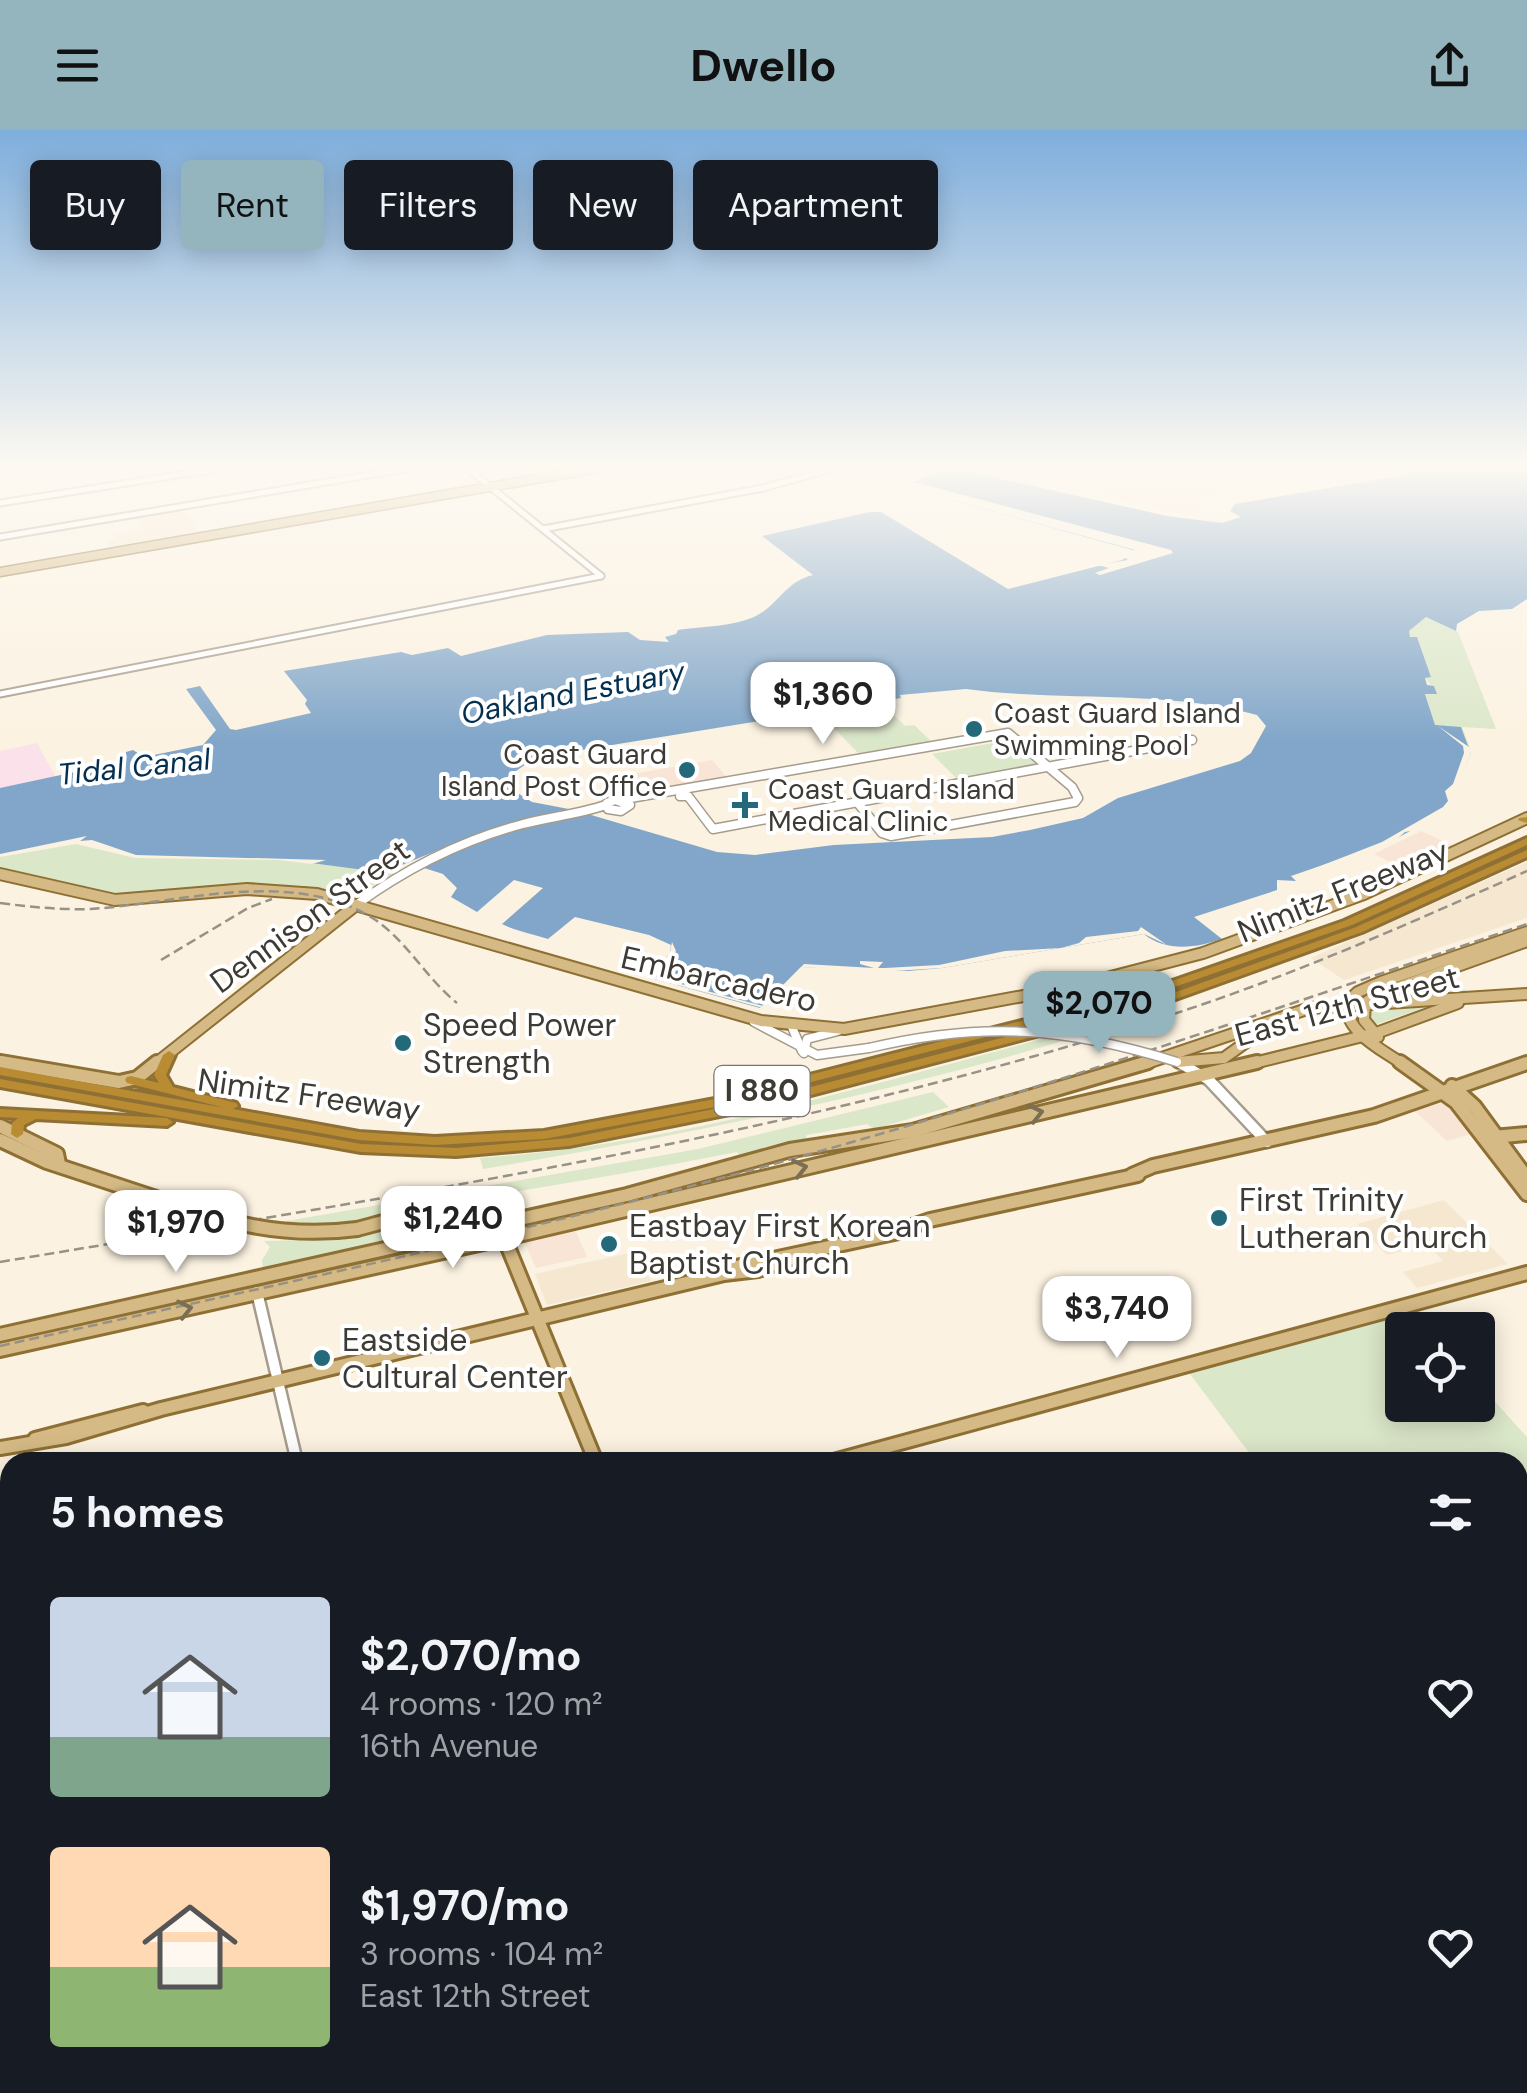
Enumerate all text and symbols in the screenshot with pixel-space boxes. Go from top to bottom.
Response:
text: Dwello [690,36,837,95]
icon: menu [50,38,105,93]
icon: share [1422,38,1477,93]
chip: Buy [30,160,161,250]
chip: Rent [181,160,324,250]
chip: Filters [344,160,513,250]
chip: New [533,160,673,250]
chip: Apartment [693,160,938,250]
water label: Oakland Estuary [458,651,689,733]
pin: $1,360 [742,662,904,747]
text: $1,360 [773,673,873,715]
place label: Coast Guard Island Swimming Pool [994,695,1241,764]
marker: Coast Guard Island Swimming Pool [963,718,985,740]
place label: Coast Guard Island Post Office [441,736,667,805]
water label: Tidal Canal [56,739,213,794]
marker: Coast Guard Island Post Office [676,759,698,781]
place label: Coast Guard Island Medical Clinic [768,771,1015,840]
marker: Coast Guard Island Medical Clinic [732,792,758,818]
street label: Dennison Street [202,829,418,1003]
street label: Nimitz Freeway [1231,829,1455,952]
street label: Embarcadero [617,936,821,1022]
street label: East 12th Street [1230,956,1464,1056]
pin: $2,070 [1018,971,1180,1056]
text: $2,070 [1045,982,1153,1024]
place label: Speed Power Strength [423,1004,617,1083]
marker: Speed Power Strength [392,1032,414,1054]
street label: Nimitz Freeway [195,1059,423,1131]
road number: I 880 [714,1066,810,1116]
one-way arrow [1027,1104,1044,1125]
one-way arrow [791,1159,808,1180]
place label: First Trinity Lutheran Church [1239,1179,1487,1258]
pin: $1,240 [372,1186,534,1271]
pin: $1,970 [95,1190,257,1275]
text: $1,240 [403,1197,503,1239]
text: $1,970 [127,1201,225,1243]
place label: Eastbay First Korean Baptist Church [629,1205,931,1284]
marker: First Trinity Lutheran Church [1208,1207,1230,1229]
marker: Eastbay First Korean Baptist Church [598,1233,620,1255]
pin: $3,740 [1036,1276,1198,1361]
text: $3,740 [1064,1287,1170,1329]
one-way arrow [176,1300,193,1321]
map controls [1385,1312,1495,1422]
button: locate [1385,1312,1495,1422]
place label: Eastside Cultural Center [342,1319,568,1398]
marker: Eastside Cultural Center [311,1347,333,1369]
text: 5 homes [50,1485,225,1540]
icon: filters [1423,1485,1478,1540]
text: $2,070/mo [360,1628,582,1683]
icon: home [130,1637,250,1757]
icon: heart [1423,1670,1478,1725]
text: 4 rooms · 120 m² [360,1683,603,1725]
text: 16th Avenue [360,1725,538,1767]
text: $1,970/mo [360,1878,570,1933]
icon: home [130,1887,250,2007]
icon: heart [1423,1920,1478,1975]
text: 3 rooms · 104 m² [360,1933,603,1975]
text: East 12th Street [360,1975,590,2017]

